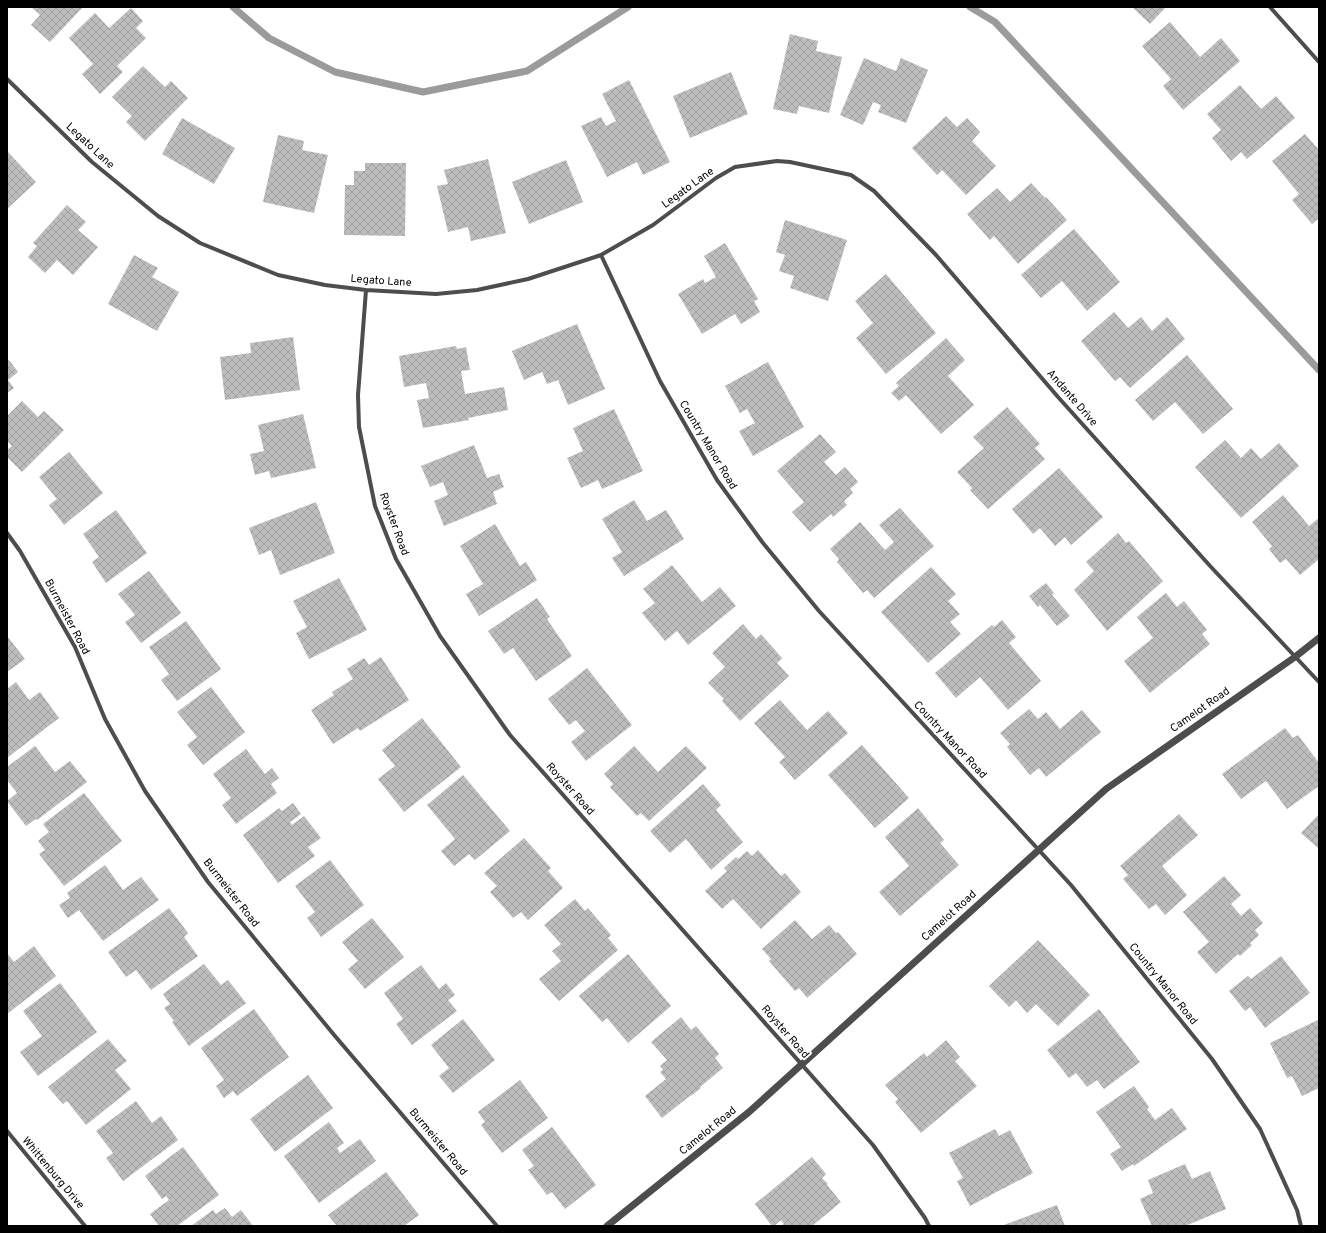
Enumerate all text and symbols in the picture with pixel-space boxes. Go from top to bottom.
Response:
street label: Legato Lane [63,120,117,172]
street label: Legato Lane [659,164,717,212]
street label: Legato Lane [350,272,412,290]
street label: Andante Drive [1044,367,1100,429]
street label: Country Manor Road [676,398,740,492]
street label: Royster Road [376,491,412,557]
street label: Burmeister Road [41,577,93,657]
street label: Camelot Road [1167,684,1233,736]
street label: Country Manor Road [910,698,990,782]
street label: Royster Road [543,760,597,818]
street label: Burmeister Road [200,856,262,930]
street label: Camelot Road [918,888,980,944]
street label: Country Manor Road [1126,940,1200,1028]
street label: Royster Road [758,1002,812,1062]
street label: Camelot Road [677,1104,739,1158]
street label: Burmeister Road [406,1106,470,1178]
street label: Whittenburg Drive [19,1134,87,1212]

